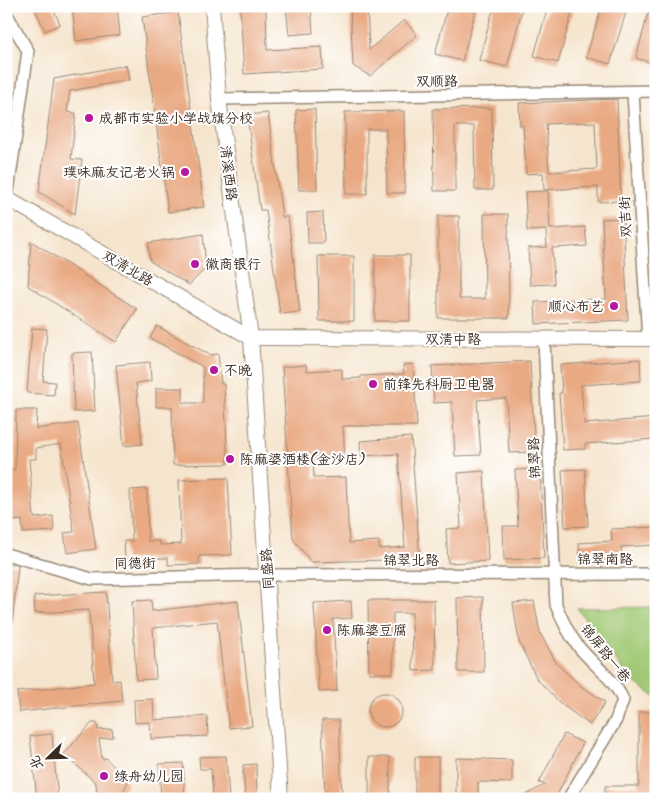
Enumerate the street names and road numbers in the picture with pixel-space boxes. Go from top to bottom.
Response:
street label: 双顺路 [416,71,458,93]
street label: 清溪西路 [214,144,242,202]
street label: 双吉街 [614,195,638,238]
street label: 双清北路 [98,245,157,292]
street label: 双清中路 [425,329,481,351]
street label: 锦翠路 [523,436,547,479]
street label: 同盛路 [256,547,280,591]
street label: 锦翠南路 [577,549,633,571]
street label: 锦翠北路 [383,550,439,572]
street label: 同德街 [114,553,156,575]
street label: 锦屏路一巷 [575,620,636,689]

